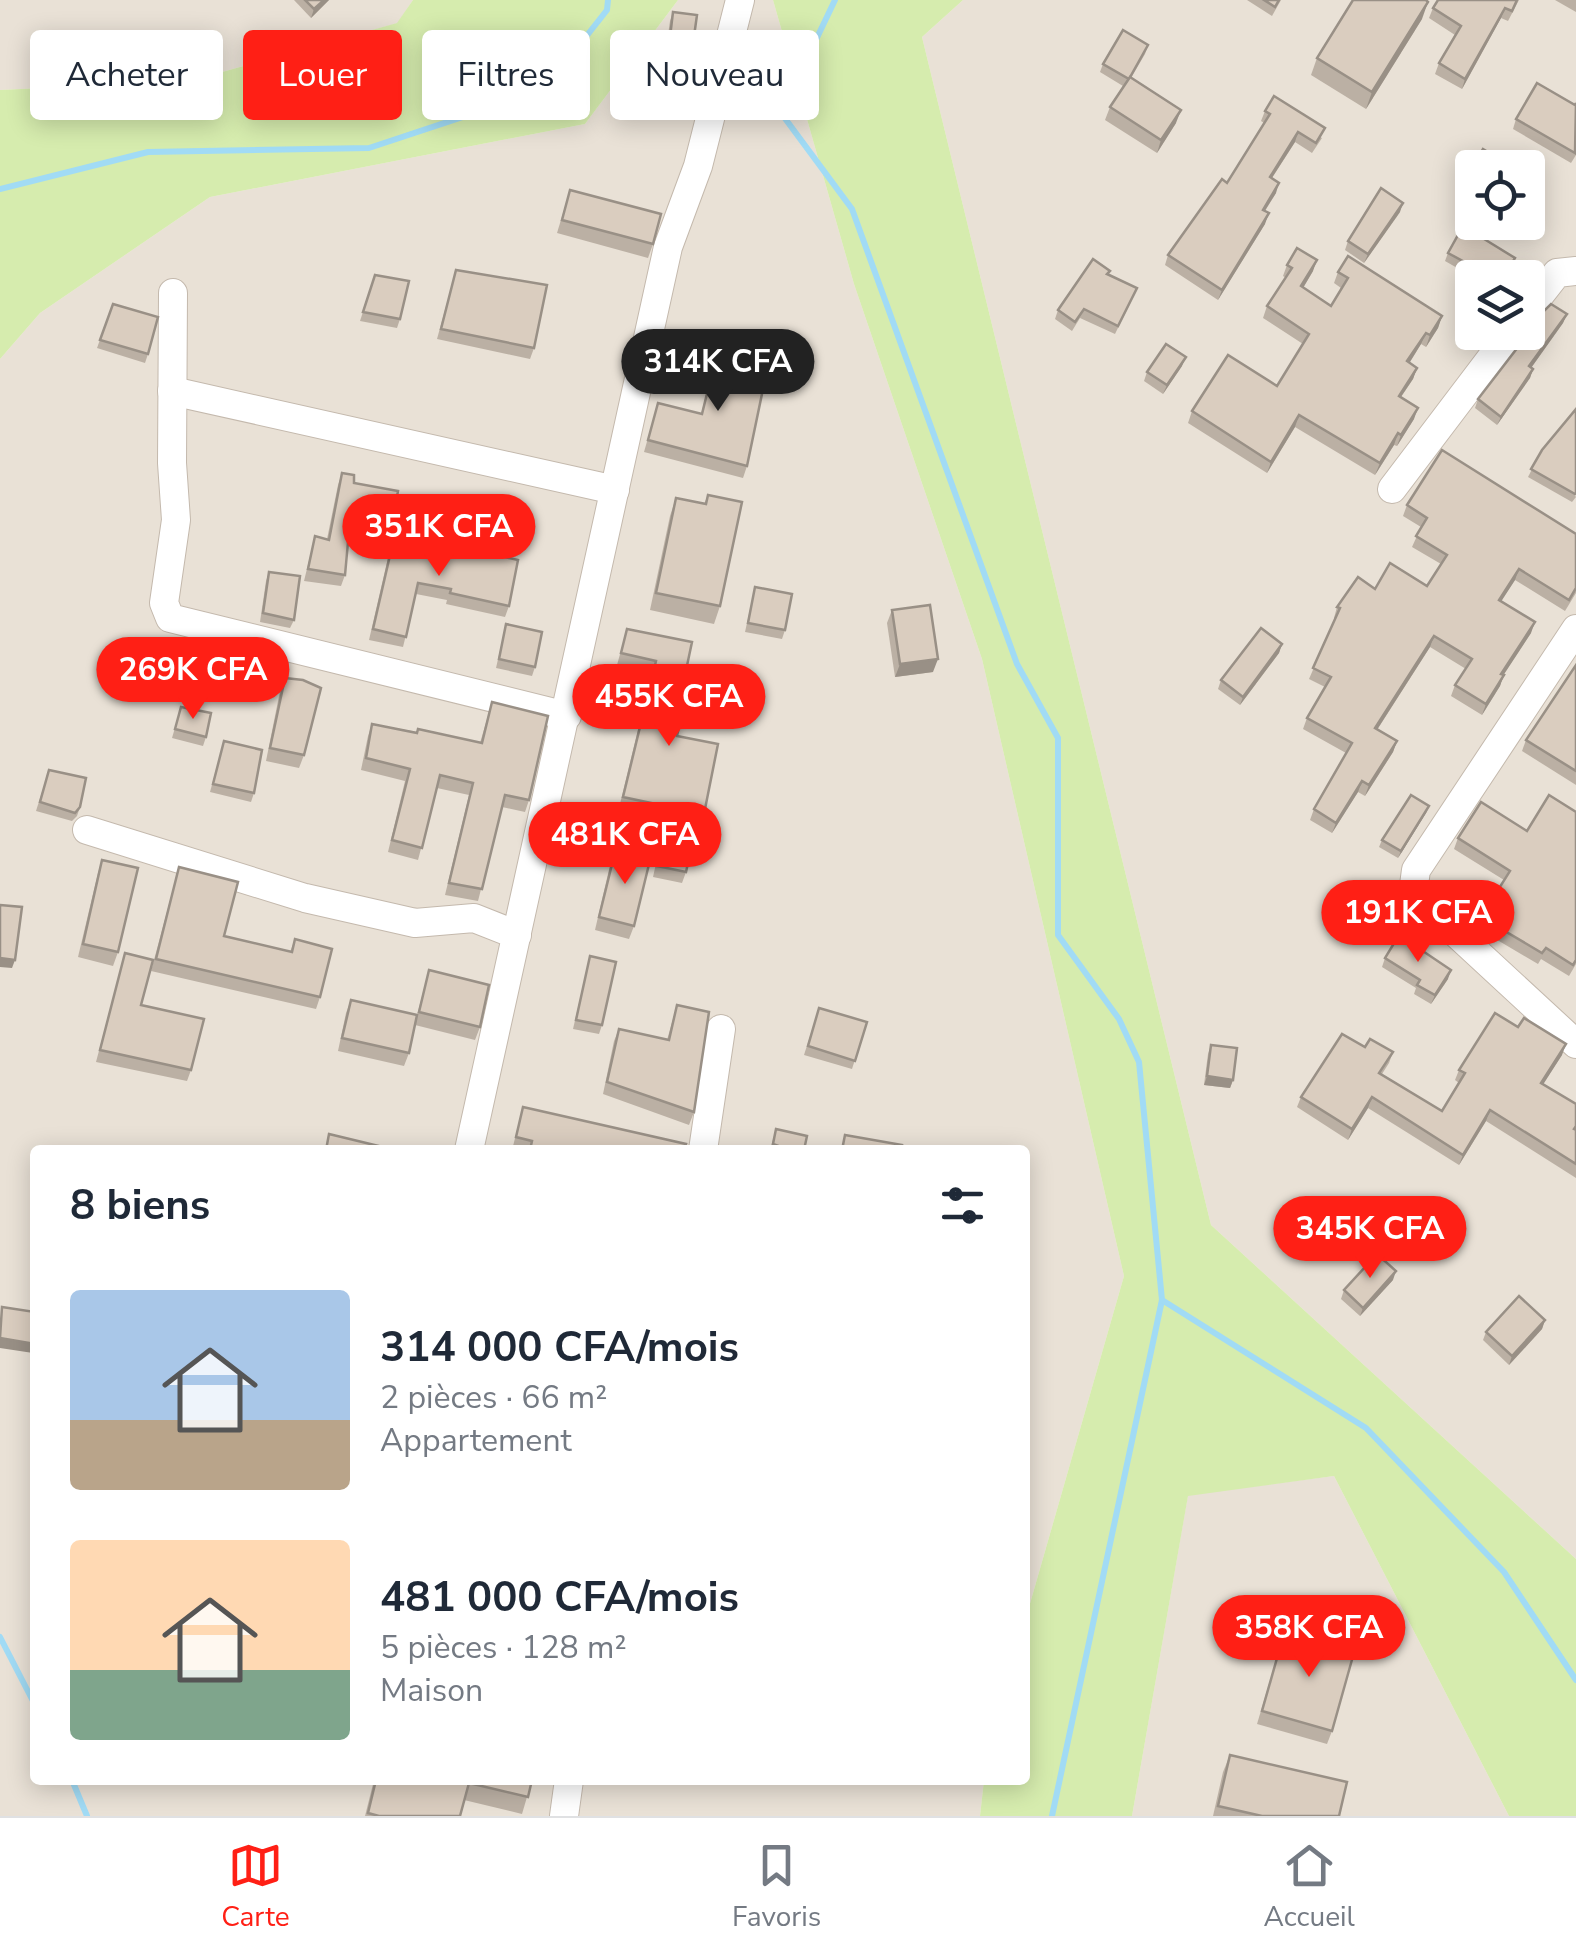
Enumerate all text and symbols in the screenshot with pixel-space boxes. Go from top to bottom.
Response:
chip: Acheter [30,30,223,120]
chip: Louer [243,30,402,120]
chip: Filtres [422,30,590,120]
chip: Nouveau [610,30,819,120]
map controls [1455,150,1545,350]
button: locate [1455,150,1545,240]
button: layers [1455,260,1545,350]
pin: 314K CFA [615,329,821,414]
text: 314K CFA [643,340,793,383]
pin: 351K CFA [336,494,542,579]
text: 351K CFA [364,505,514,548]
pin: 269K CFA [90,637,296,722]
text: 269K CFA [118,648,268,691]
pin: 455K CFA [566,664,772,749]
text: 455K CFA [594,675,744,718]
pin: 481K CFA [522,802,728,887]
text: 481K CFA [550,813,700,856]
pin: 191K CFA [1315,880,1521,965]
text: 191K CFA [1343,891,1493,934]
text: 8 biens [70,1177,210,1234]
icon: filters [935,1178,990,1233]
pin: 345K CFA [1267,1196,1473,1281]
text: 345K CFA [1295,1207,1445,1250]
text: 314 000 CFA/mois [380,1319,739,1376]
icon: home [150,1330,270,1450]
text: 2 pièces · 66 m² [380,1376,607,1419]
text: Appartement [380,1419,572,1462]
text: 481 000 CFA/mois [380,1569,739,1626]
icon: home [150,1580,270,1700]
pin: 358K CFA [1206,1595,1412,1680]
text: 358K CFA [1234,1606,1384,1649]
text: 5 pièces · 128 m² [380,1626,627,1669]
text: Maison [380,1669,483,1712]
tab: Carte [221,1838,290,1936]
tab: Favoris [732,1838,821,1936]
tab: Accueil [1264,1838,1355,1936]

